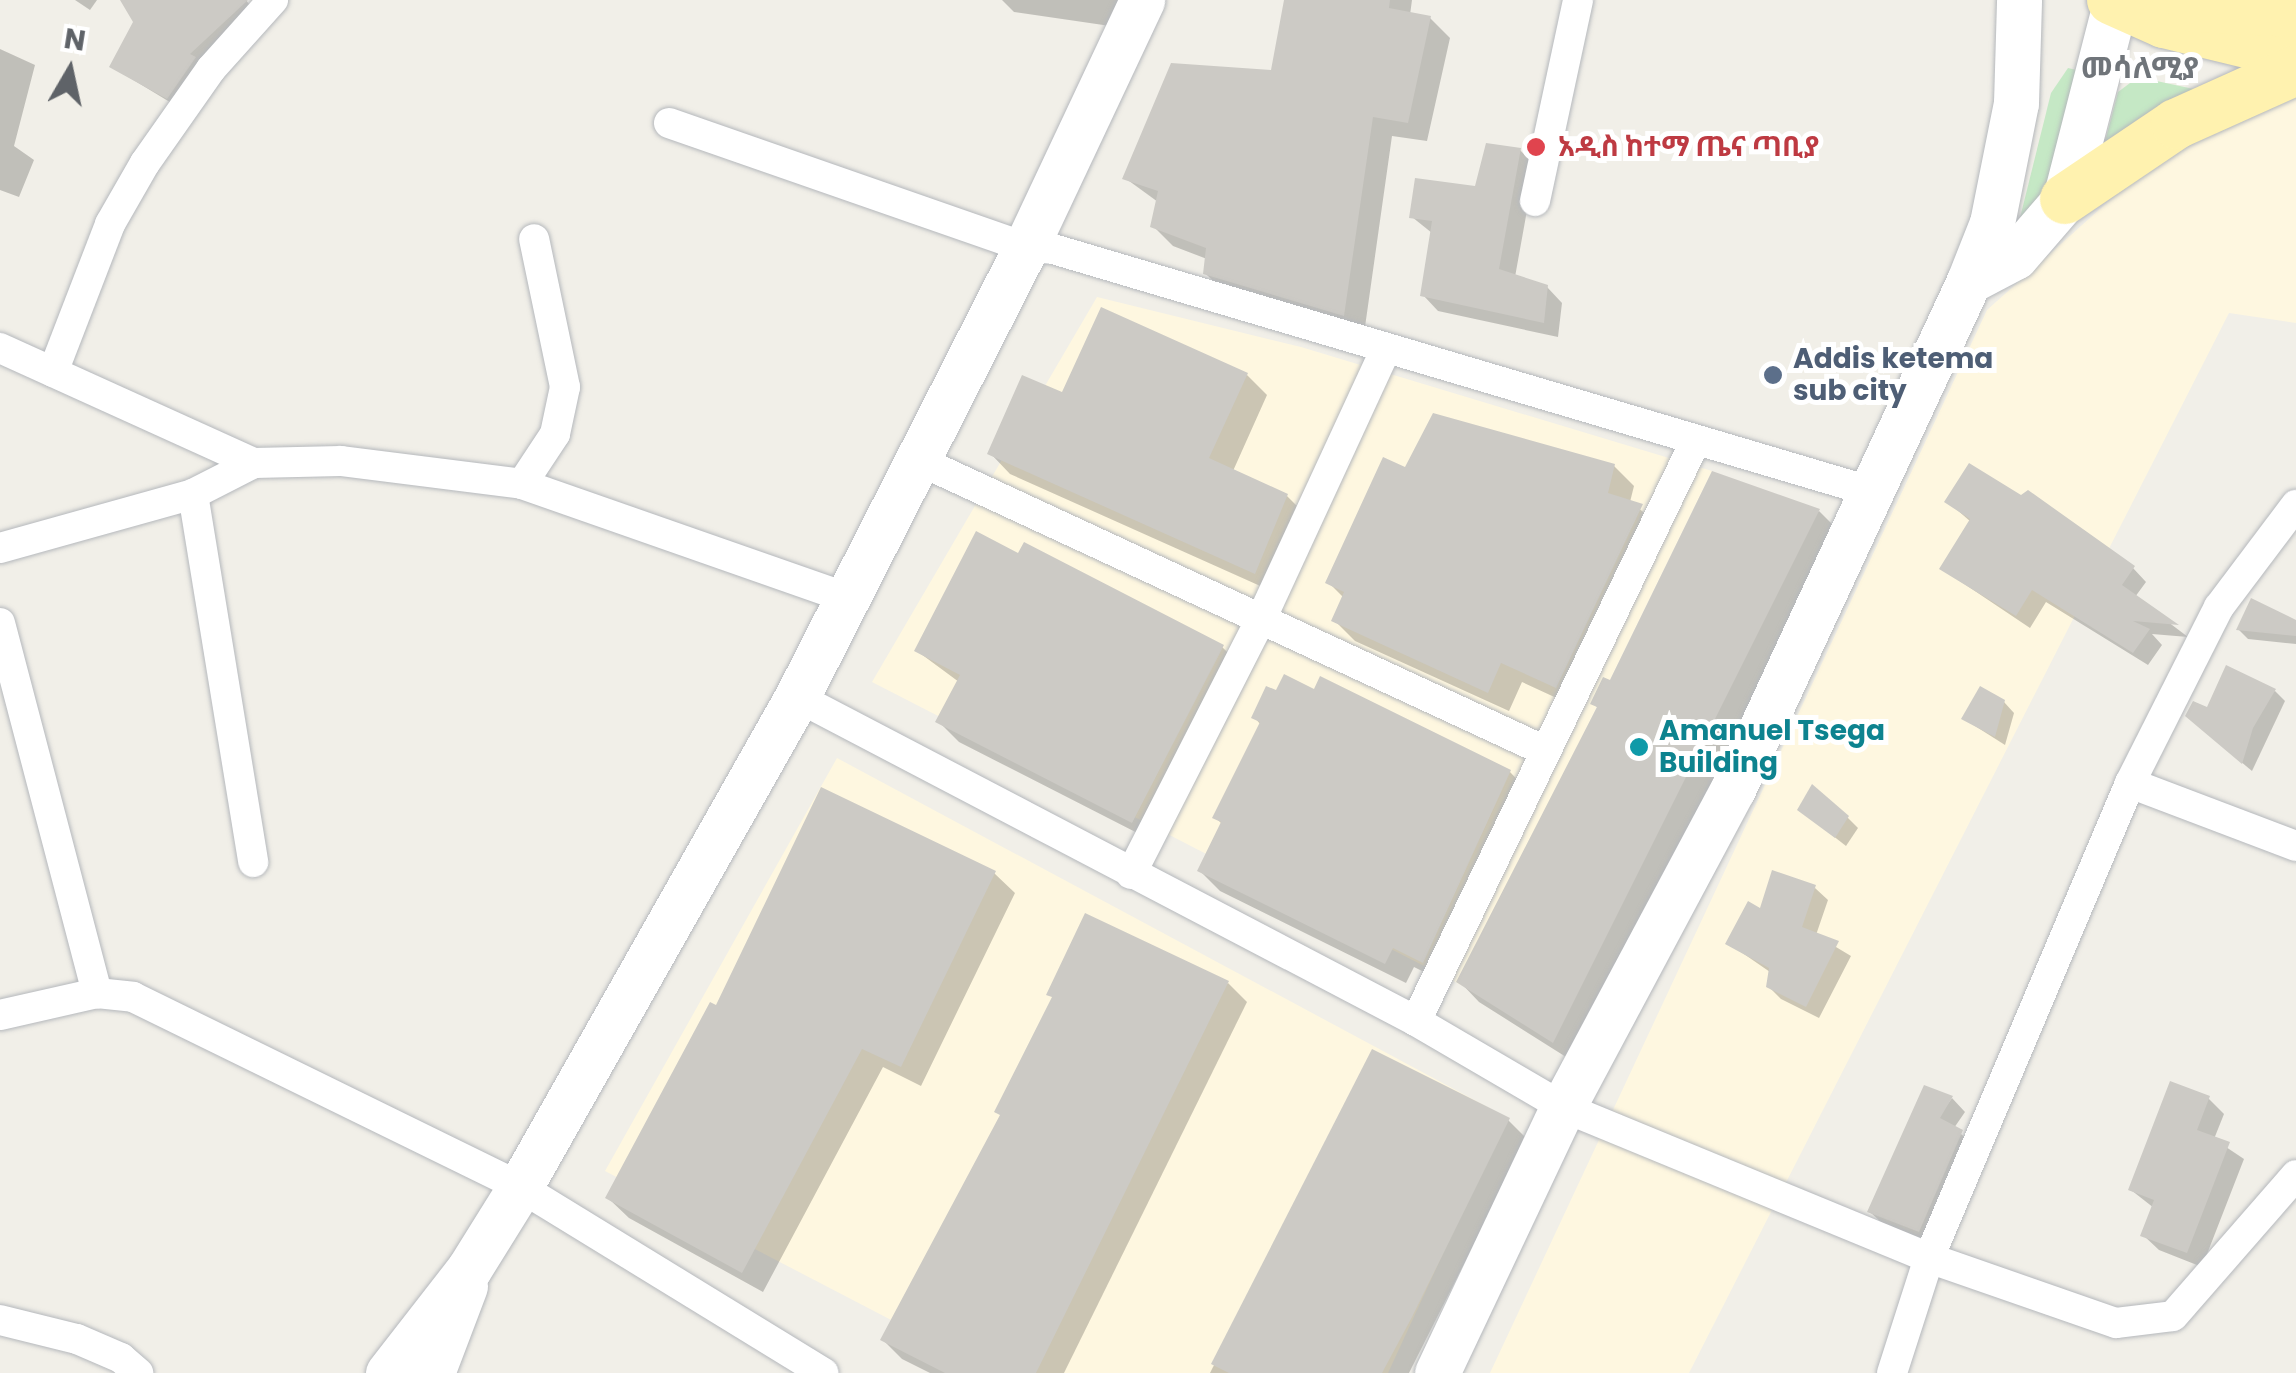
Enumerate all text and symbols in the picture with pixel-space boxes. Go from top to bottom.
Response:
text: N [61,19,88,61]
north arrow [20,20,120,120]
district label: መሳለሚያ [2081,50,2199,86]
place label: አዲስ ከተማ ጤና ጣቢያ [1558,130,1819,164]
marker: አዲስ ከተማ ጤና ጣቢያ [1523,134,1549,160]
place label: Addis ketema sub city [1793,342,1993,408]
marker: Addis ketema sub city [1762,364,1784,386]
place label: Amanuel Tsega Building [1659,714,1885,780]
marker: Amanuel Tsega Building [1628,736,1650,758]

